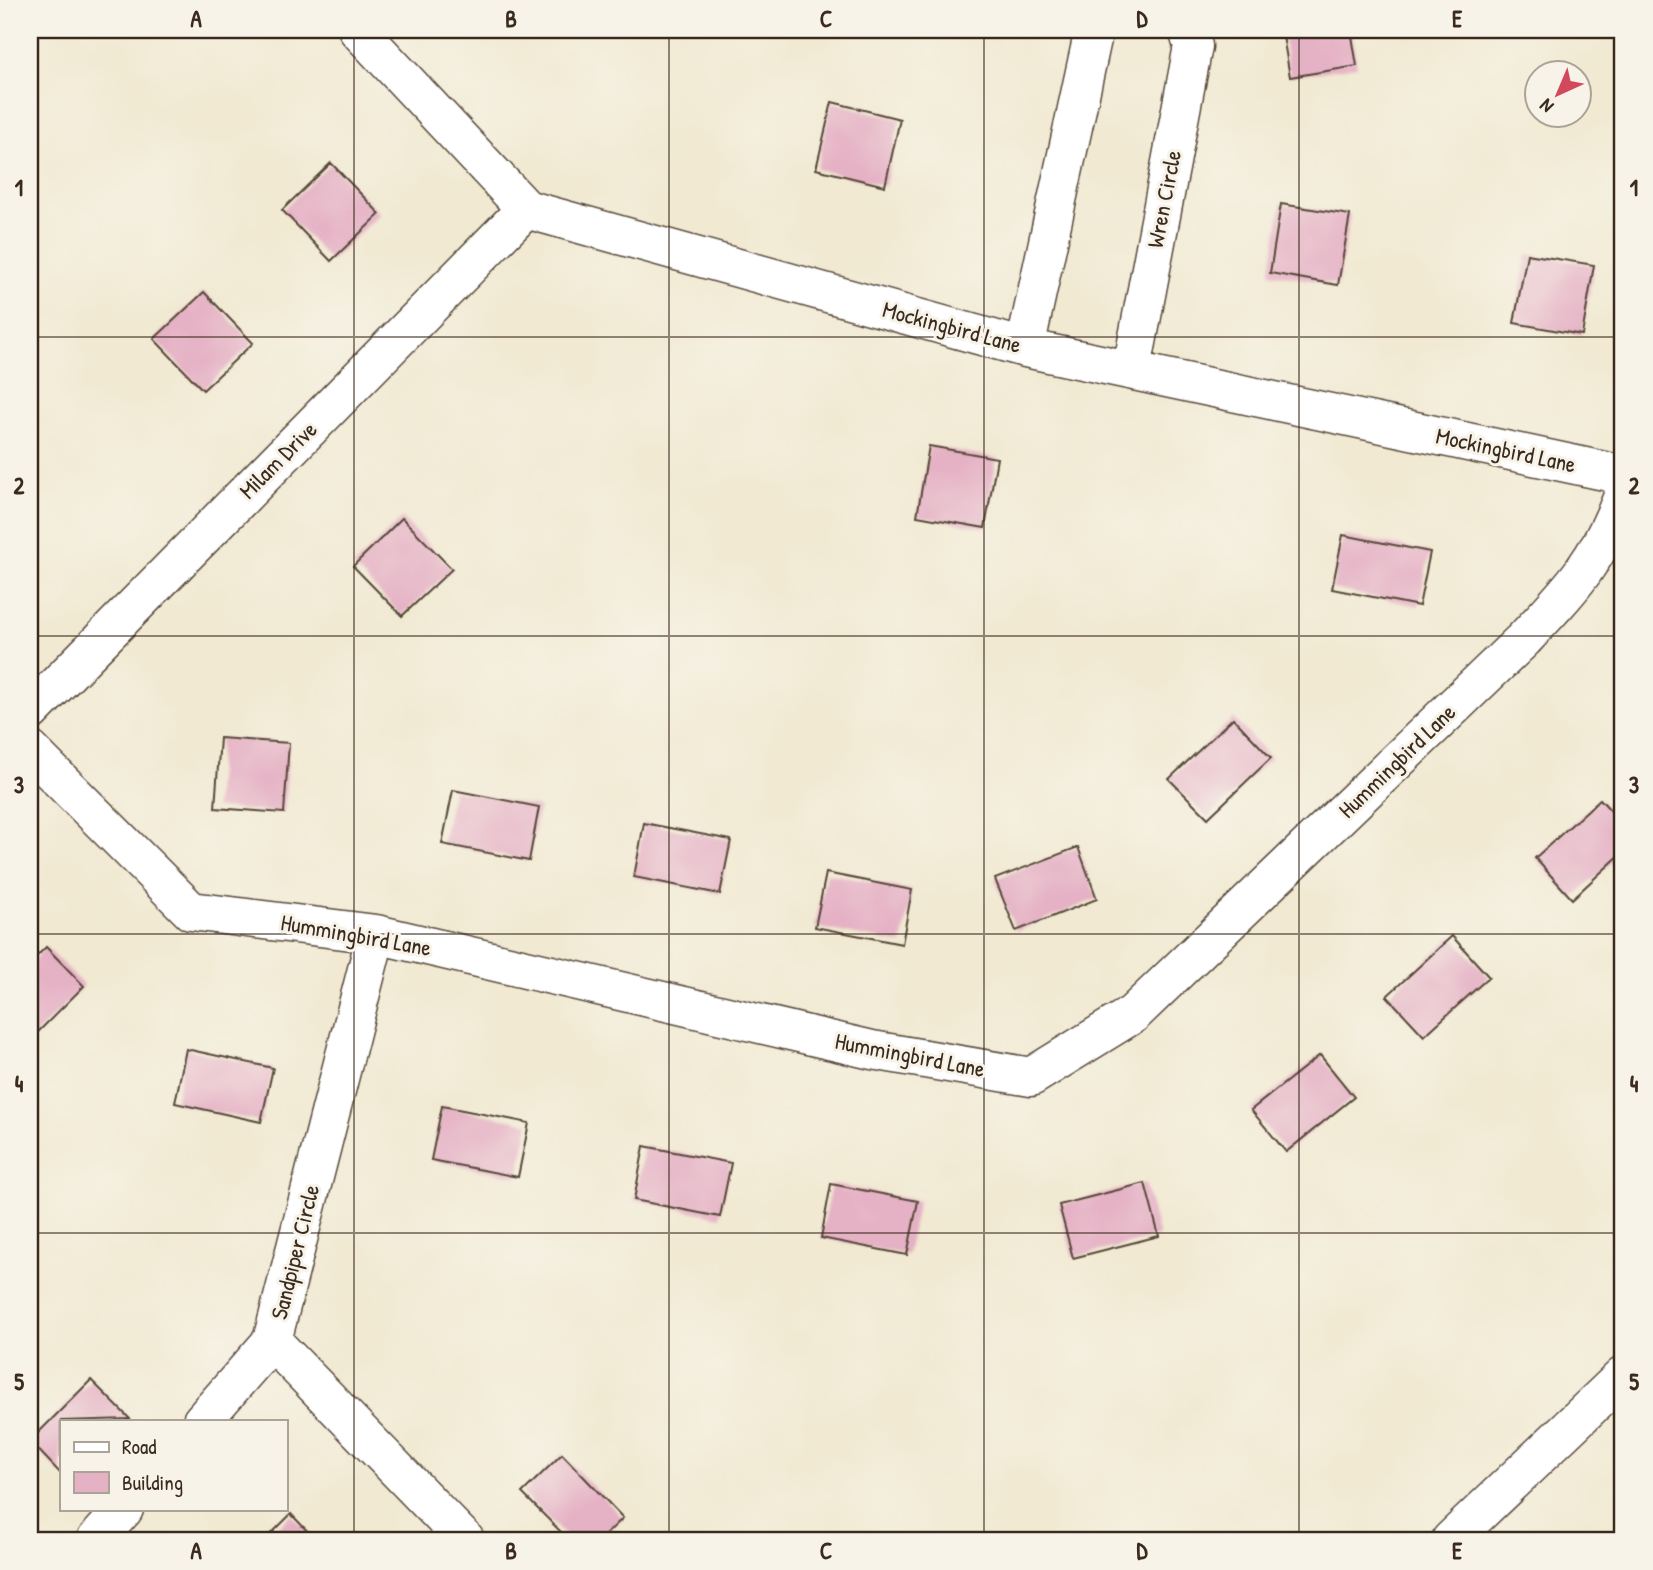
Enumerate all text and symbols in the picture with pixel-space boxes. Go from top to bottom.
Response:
text: A [190,3,202,34]
text: B [505,3,517,34]
text: C [820,3,832,34]
text: D [1137,3,1149,34]
text: E [1452,3,1463,34]
north arrow [1524,60,1594,130]
text: N [1534,93,1559,119]
street label: Wren Circle [1139,148,1188,250]
text: 1 [15,172,23,203]
text: 1 [1630,172,1638,203]
street label: Mockingbird Lane [879,293,1025,360]
street label: Milam Drive [232,414,323,505]
street label: Mockingbird Lane [1433,420,1579,479]
text: 2 [14,470,25,501]
text: 2 [1629,470,1640,501]
street label: Hummingbird Lane [1331,697,1462,825]
text: 3 [14,769,24,800]
text: 3 [1629,769,1639,800]
street label: Hummingbird Lane [279,906,434,963]
street label: Hummingbird Lane [833,1025,988,1084]
text: 4 [15,1068,24,1099]
text: 4 [1630,1068,1639,1099]
street label: Sandpiper Circle [263,1181,326,1323]
text: 5 [14,1366,24,1397]
text: 5 [1629,1366,1639,1397]
legend [60,1420,287,1510]
text: Road [122,1432,156,1461]
text: Building [122,1468,183,1497]
text: A [190,1535,202,1566]
text: B [505,1535,517,1566]
text: C [820,1535,832,1566]
text: D [1137,1535,1149,1566]
text: E [1452,1535,1463,1566]

